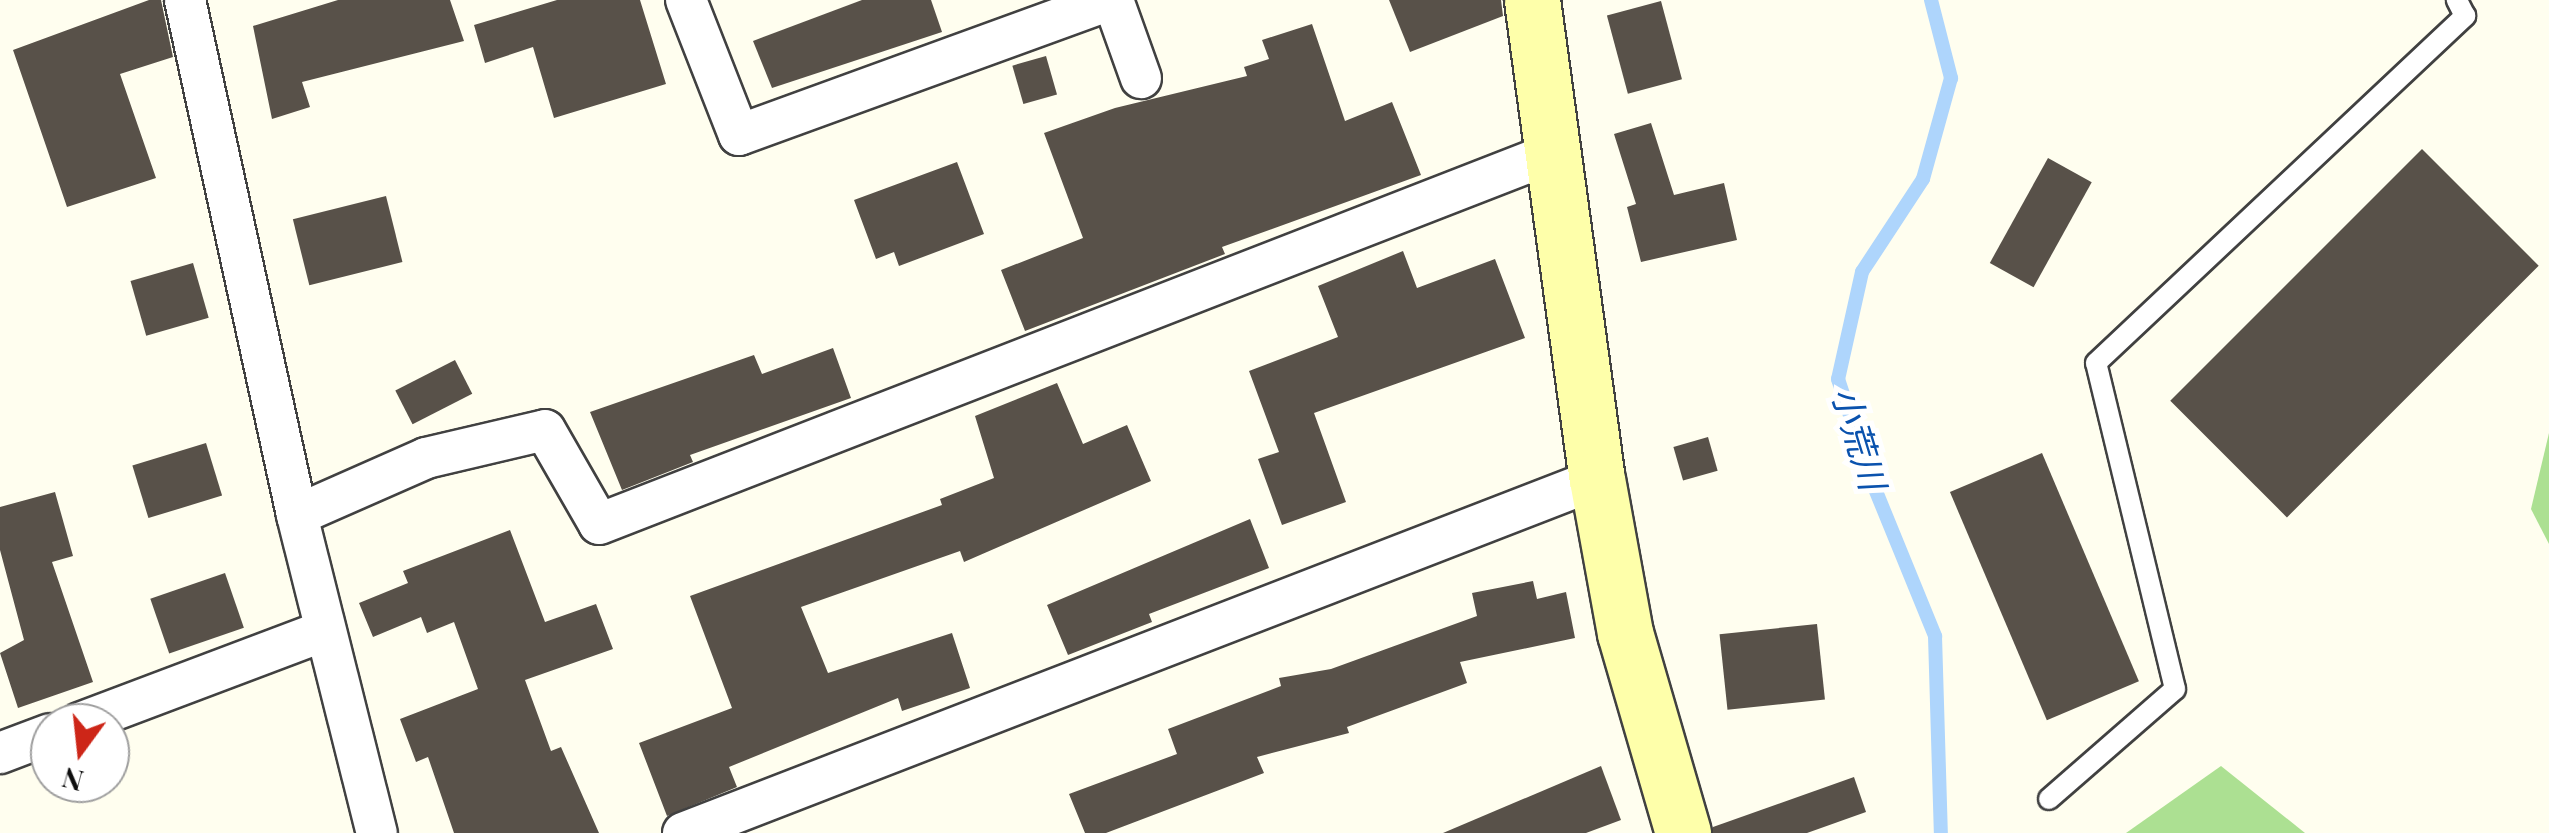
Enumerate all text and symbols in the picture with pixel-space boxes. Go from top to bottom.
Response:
water label: 小荒川 [1825,382,1895,494]
north arrow [30,703,130,803]
text: N [58,760,87,801]

